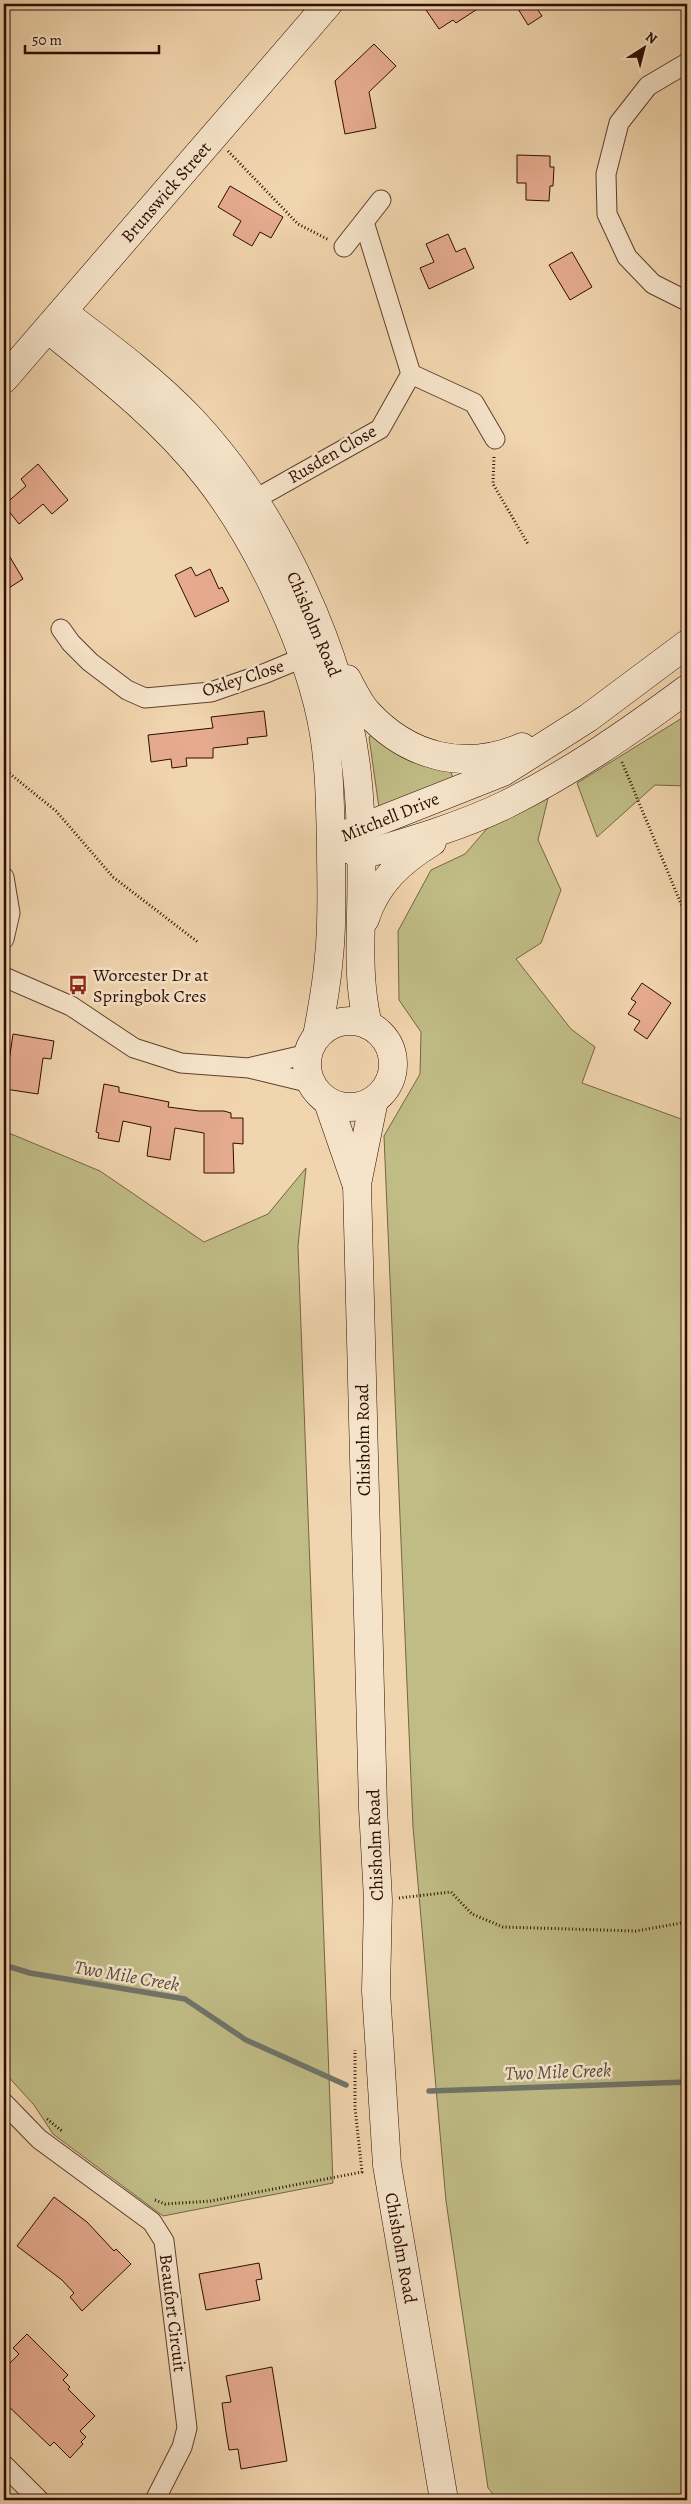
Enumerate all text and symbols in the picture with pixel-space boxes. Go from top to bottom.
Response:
scale bar [25,22,159,54]
north arrow [618,22,668,72]
text: N [642,27,661,49]
text: 50 m [32,30,62,50]
street label: Brunswick Street [115,136,217,248]
street label: Rusden Close [283,419,381,489]
street label: Chisholm Road [281,568,347,681]
street label: Oxley Close [199,653,287,703]
street label: Mitchell Drive [337,786,443,848]
place label: Worcester Dr at Springbok Cres [92,963,209,1008]
bus stop icon: Worcester Dr at Springbok Cres [67,974,89,996]
street label: Chisholm Road [350,1383,376,1496]
street label: Chisholm Road [361,1788,389,1901]
water label: Two Mile Creek [72,1954,181,1998]
water label: Two Mile Creek [504,2057,612,2087]
street label: Chisholm Road [379,2191,423,2306]
street label: Beaufort Circuit [154,2253,192,2373]

